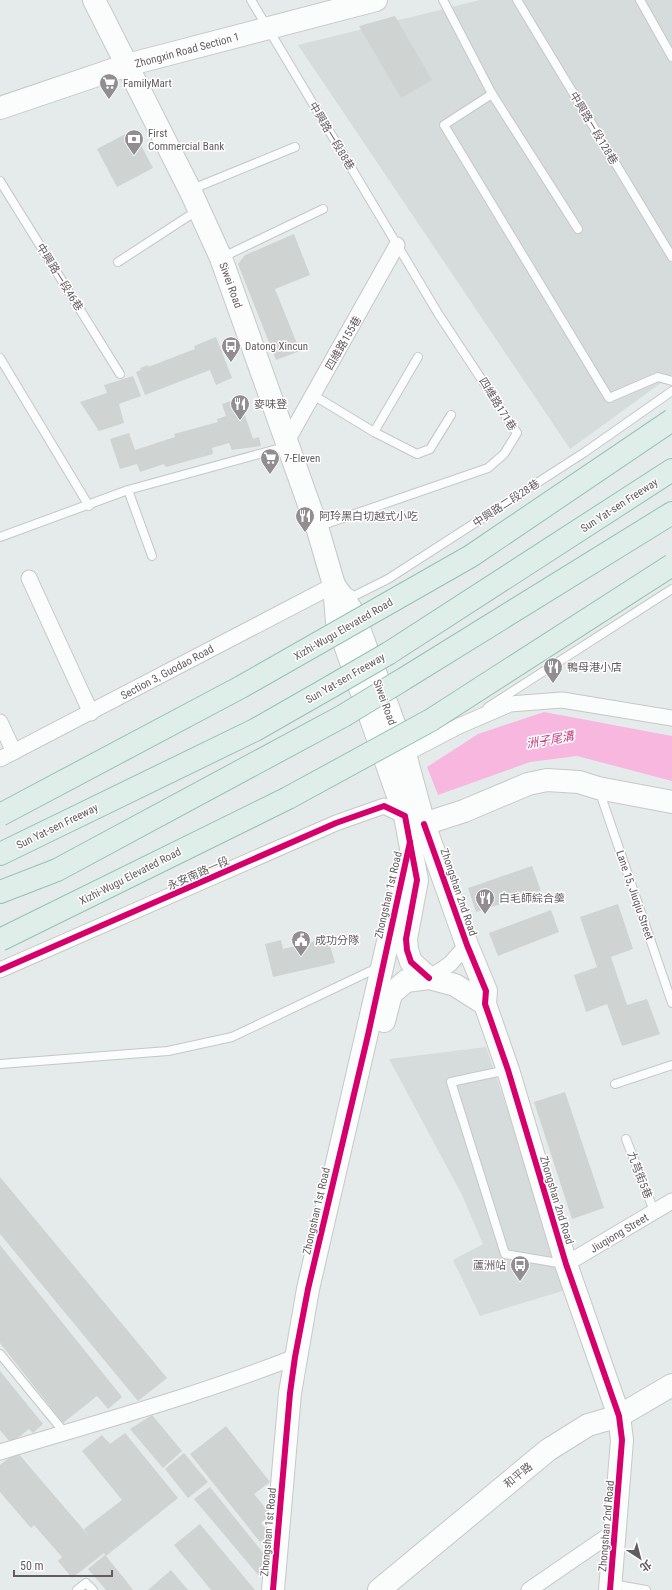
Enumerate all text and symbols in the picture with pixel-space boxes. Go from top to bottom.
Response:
street label: Zhongxin Road Section 1 [133,30,241,71]
supermarket icon: FamilyMart [98,72,120,100]
place label: FamilyMart [123,77,172,90]
street label: 中興路ㄧ段128巷 [567,90,620,167]
street label: 中興路一段88巷 [306,100,357,173]
place label: First Commercial Bank [148,127,224,153]
bank icon: First Commercial Bank [123,128,145,156]
street label: 中興路一段46巷 [34,241,85,313]
street label: Siwei Road [216,261,245,310]
street label: 四維路155巷 [323,314,364,373]
bus stop icon: Datong Xincun [220,335,242,363]
place label: Datong Xincun [245,340,308,353]
street label: 四維路171巷 [476,375,519,433]
restaurant icon: 麥味登 [229,393,251,421]
place label: 麥味登 [254,398,287,411]
supermarket icon: 7-Eleven [259,447,281,475]
place label: 7-Eleven [284,452,320,465]
street label: Sun Yat-sen Freeway [578,475,661,535]
street label: 中興路二段28巷 [470,477,542,530]
restaurant icon: 阿玲黑白切越式小吃 [294,505,316,533]
place label: 阿玲黑白切越式小吃 [319,510,418,523]
street label: Xizhi-Wugu Elevated Road [291,596,395,663]
street label: Section 3, Guodao Road [119,642,216,702]
street label: Sun Yat-sen Freeway [303,650,387,706]
restaurant icon: 鴨母港小店 [542,656,564,684]
place label: 鴨母港小店 [567,661,622,674]
street label: Siwei Road [370,678,399,727]
water label: 洲子尾溝 [525,729,577,751]
street label: Sun Yat-sen Freeway [14,801,101,852]
street label: Xizhi-Wugu Elevated Road [77,845,183,908]
street label: Zhongshan 2nd Road [437,847,480,938]
street label: Lane 15, Jiuqiu Street [613,849,656,942]
street label: Zhongshan 1st Road [372,850,405,940]
street label: 永安南路一段 [165,854,231,893]
restaurant icon: 白毛師綜合羹 [474,887,496,915]
place label: 白毛師綜合羹 [499,892,565,905]
public building icon: 成功分隊 [290,929,312,957]
place label: 成功分隊 [315,934,359,947]
street label: 九芎街5巷 [625,1150,654,1201]
street label: Zhongshan 2nd Road [537,1154,576,1246]
street label: Zhongshan 1st Road [300,1166,333,1256]
street label: Jiuqiong Street [588,1211,651,1256]
bus stop icon: 蘆洲站 [509,1254,531,1282]
place label: 蘆洲站 [473,1259,506,1272]
street label: 和平路 [501,1460,535,1491]
street label: Zhongshan 2nd Road [596,1480,617,1572]
street label: Zhongshan 1st Road [258,1487,279,1577]
north arrow [620,1538,660,1578]
scale bar [14,1552,112,1578]
text: 北 [637,1557,654,1574]
text: 50 m [20,1559,44,1573]

